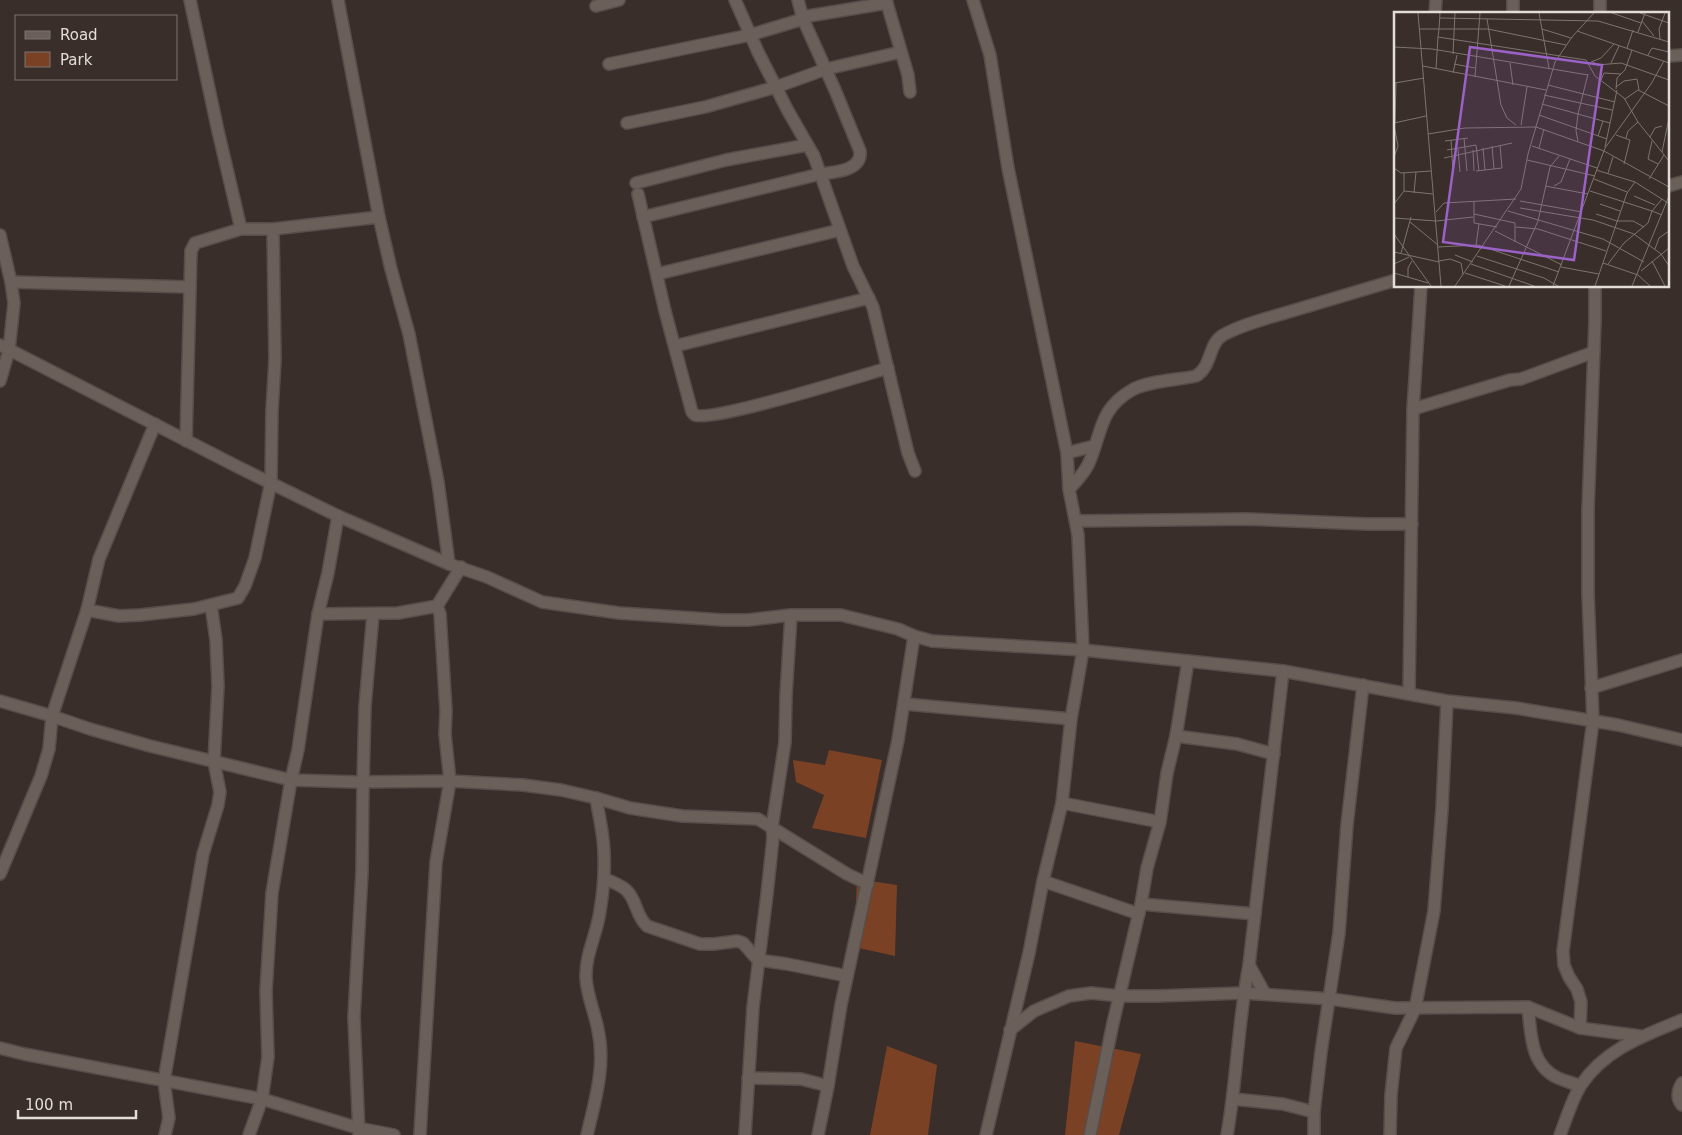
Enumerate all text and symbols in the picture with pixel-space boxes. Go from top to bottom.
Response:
inset map [1394,12,1670,288]
legend [15,15,178,80]
text: Road [60,26,98,44]
text: Park [60,51,93,69]
scale bar [18,1088,135,1120]
text: 100 m [25,1096,73,1114]

